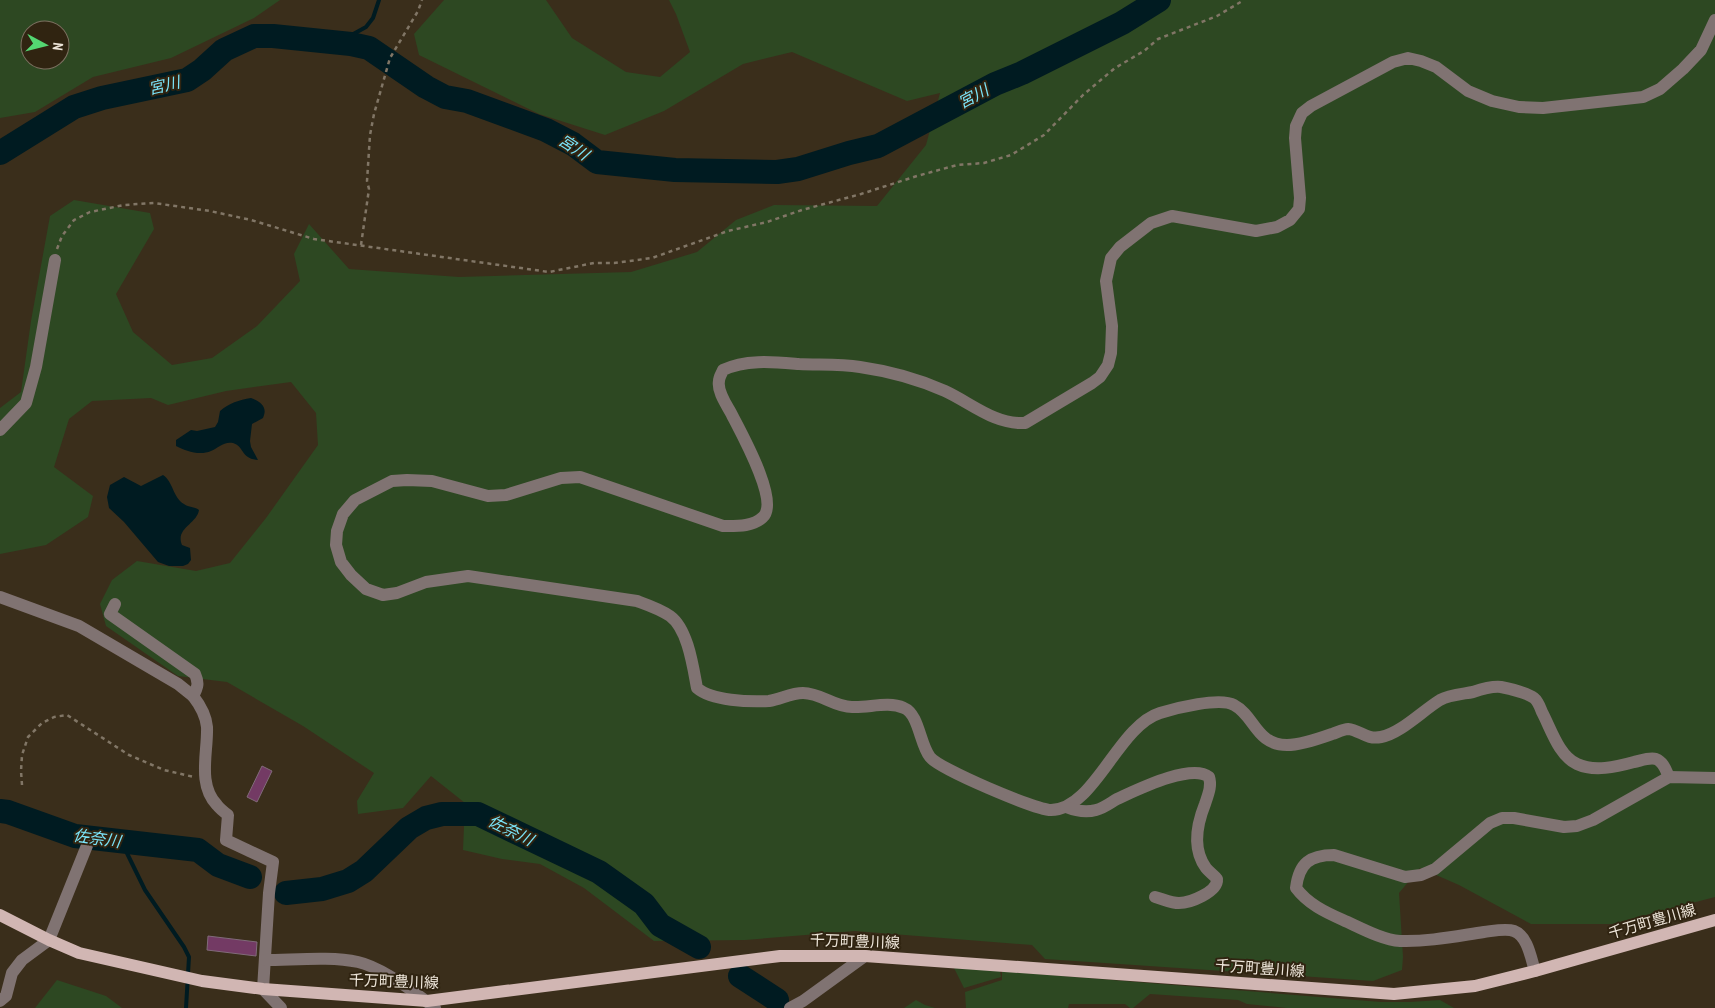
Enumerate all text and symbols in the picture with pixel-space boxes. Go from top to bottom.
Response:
north arrow [20,20,70,70]
text: N [49,42,67,51]
water label: 宮川 [146,71,184,98]
water label: 宮川 [954,79,994,112]
water label: 宮川 [555,130,595,165]
water label: 佐奈川 [485,810,539,850]
water label: 佐奈川 [72,825,124,852]
street label: 千万町豊川線 [1606,899,1698,943]
street label: 千万町豊川線 [810,930,900,952]
street label: 千万町豊川線 [1214,955,1306,981]
street label: 千万町豊川線 [349,970,439,992]

